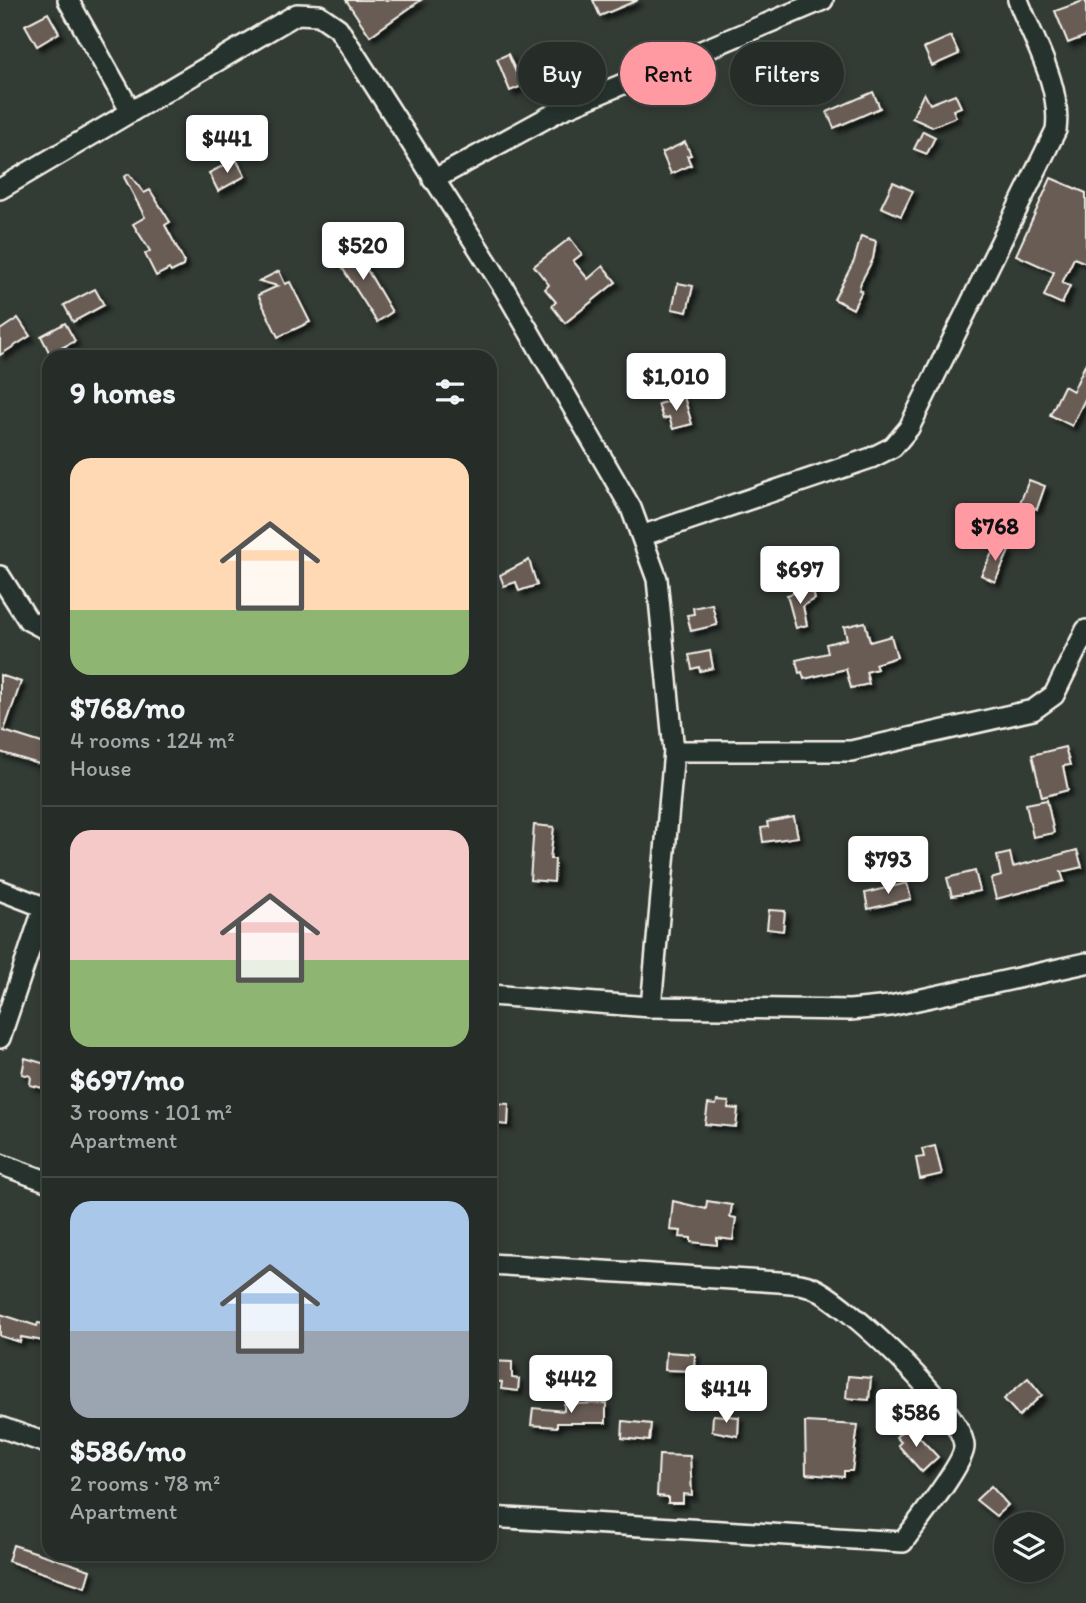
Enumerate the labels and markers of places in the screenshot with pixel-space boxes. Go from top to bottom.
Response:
pin: $441 [186,116,268,175]
pin: $520 [322,222,404,282]
pin: $1,010 [619,354,733,413]
pin: $768 [954,504,1036,563]
pin: $697 [759,546,841,606]
pin: $793 [847,836,929,896]
pin: $442 [530,1356,612,1415]
pin: $414 [685,1366,767,1425]
pin: $586 [875,1390,957,1449]

